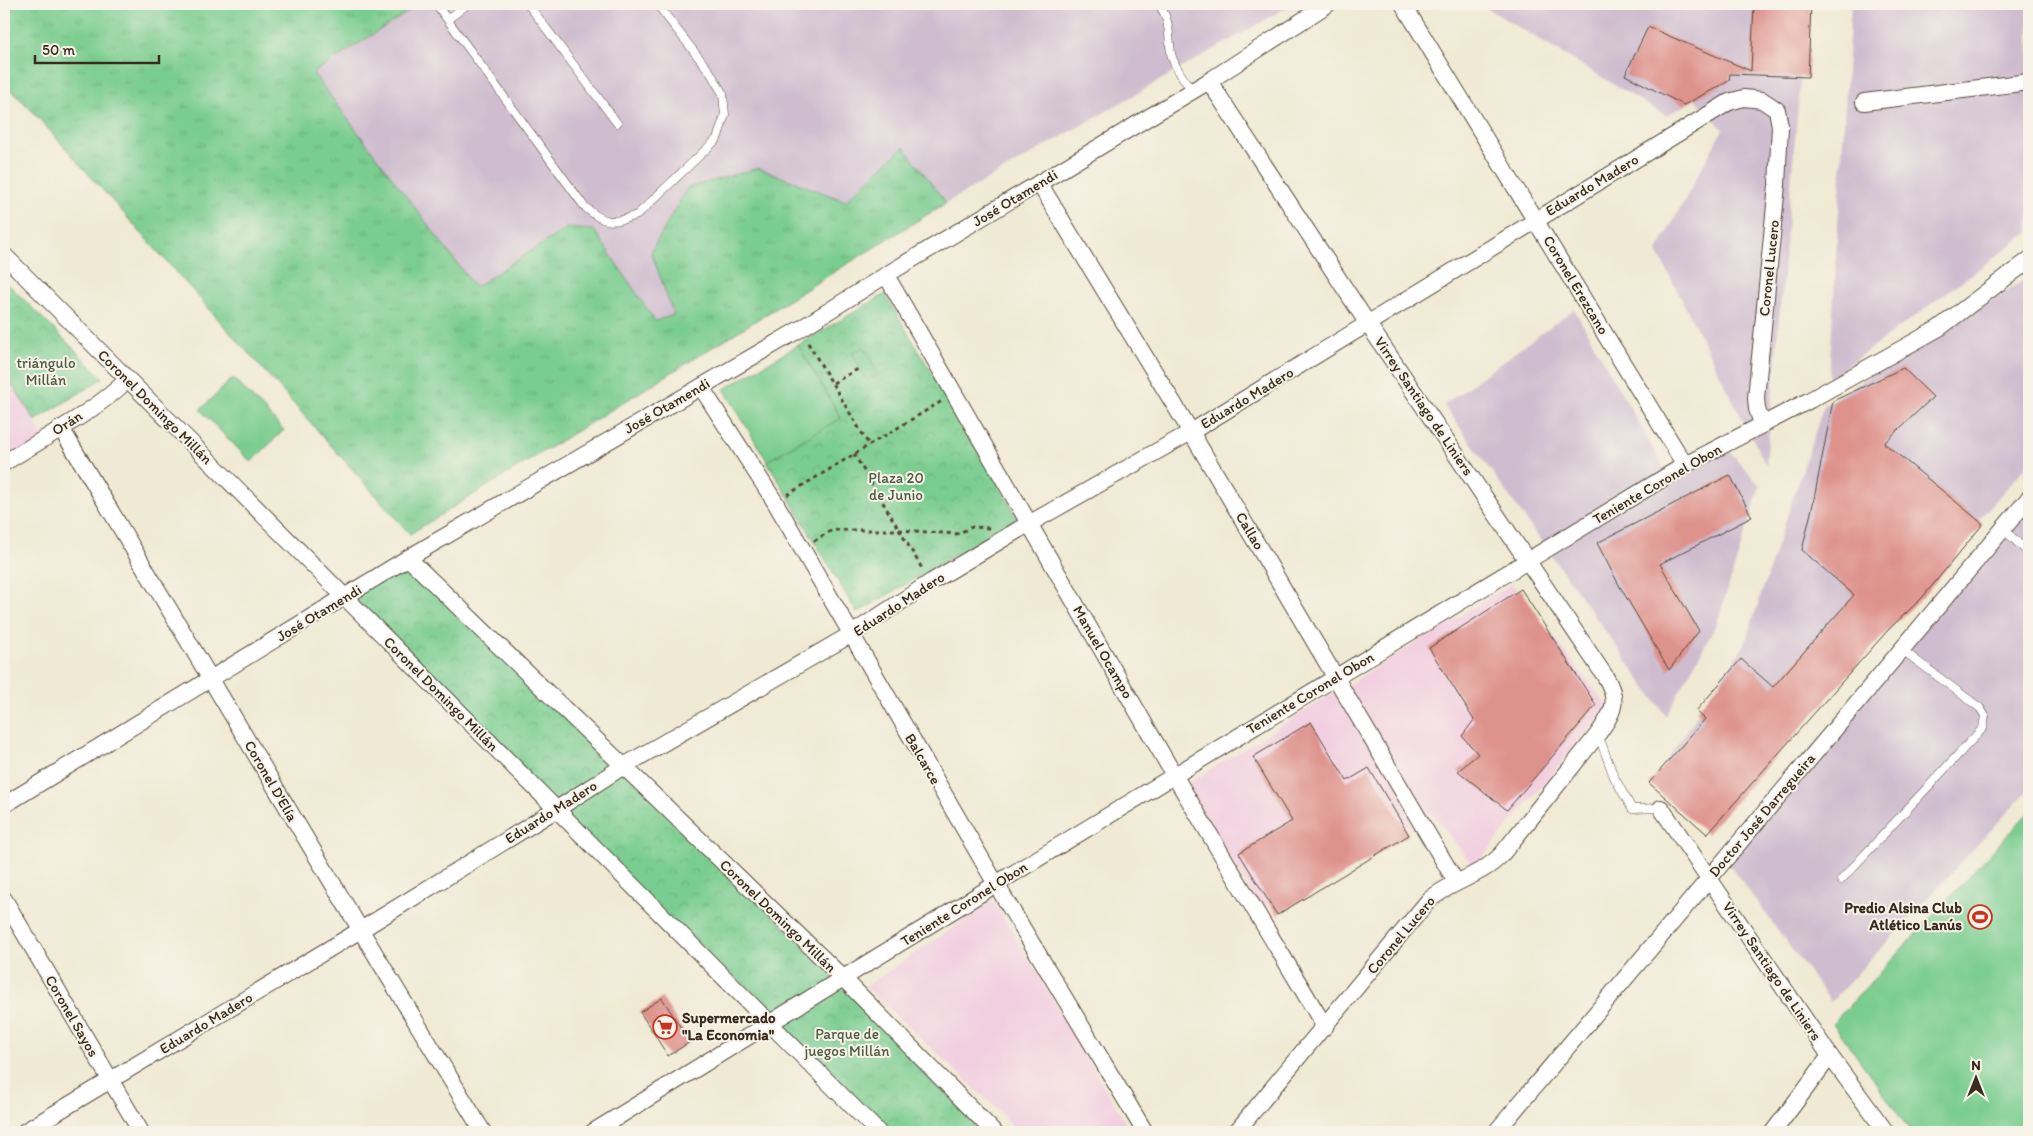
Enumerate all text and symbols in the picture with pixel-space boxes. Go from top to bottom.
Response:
scale bar [35,32,159,64]
text: 50 m [42,41,75,59]
street label: Eduardo Madero [1542,150,1642,220]
street label: José Otamendi [969,166,1061,230]
street label: Coronel Lucero [1755,219,1783,317]
street label: Coronel Erezcano [1539,232,1613,338]
street label: Virrey Santiago de Liniers [1371,333,1477,479]
street label: Coronel Domingo Millán [94,346,216,468]
park label: triángulo Millán [16,354,76,389]
street label: Eduardo Madero [1197,363,1297,433]
street label: José Otamendi [621,374,713,438]
street label: Orán [48,407,86,439]
street label: Teniente Coronel Obon [1589,440,1725,528]
park label: Plaza 20 de Junio [868,469,924,504]
street label: Callao [1232,509,1268,553]
street label: Eduardo Madero [850,568,948,640]
street label: José Otamendi [273,581,365,645]
street label: Manuel Ocampo [1069,602,1137,702]
street label: Coronel Domingo Millán [380,633,502,755]
street label: Teniente Coronel Obon [1243,648,1377,738]
street label: Balcarce [901,730,945,788]
street label: Coronel D'Elía [241,737,302,825]
street label: Doctor José Darregueira [1705,749,1819,881]
street label: Eduardo Madero [502,776,600,848]
street label: Coronel Domingo Millán [716,856,840,977]
street label: Teniente Coronel Obon [897,858,1031,950]
street label: Coronel Lucero [1363,892,1439,978]
street label: Virrey Santiago de Liniers [1719,898,1825,1044]
place label: Predio Alsina Club Atlético Lanús [1844,899,1962,934]
sports icon: Predio Alsina Club Atlético Lanús [1967,904,1993,930]
street label: Coronel Sayos [41,972,103,1060]
street label: Eduardo Madero [156,988,256,1058]
place label: Supermercado "La Economia" [682,1009,776,1044]
supermarket icon: Supermercado "La Economia" [652,1014,678,1040]
park label: Parque de juegos Millán [804,1025,890,1060]
north arrow [1950,1054,2000,1104]
text: N [1971,1057,1981,1074]

